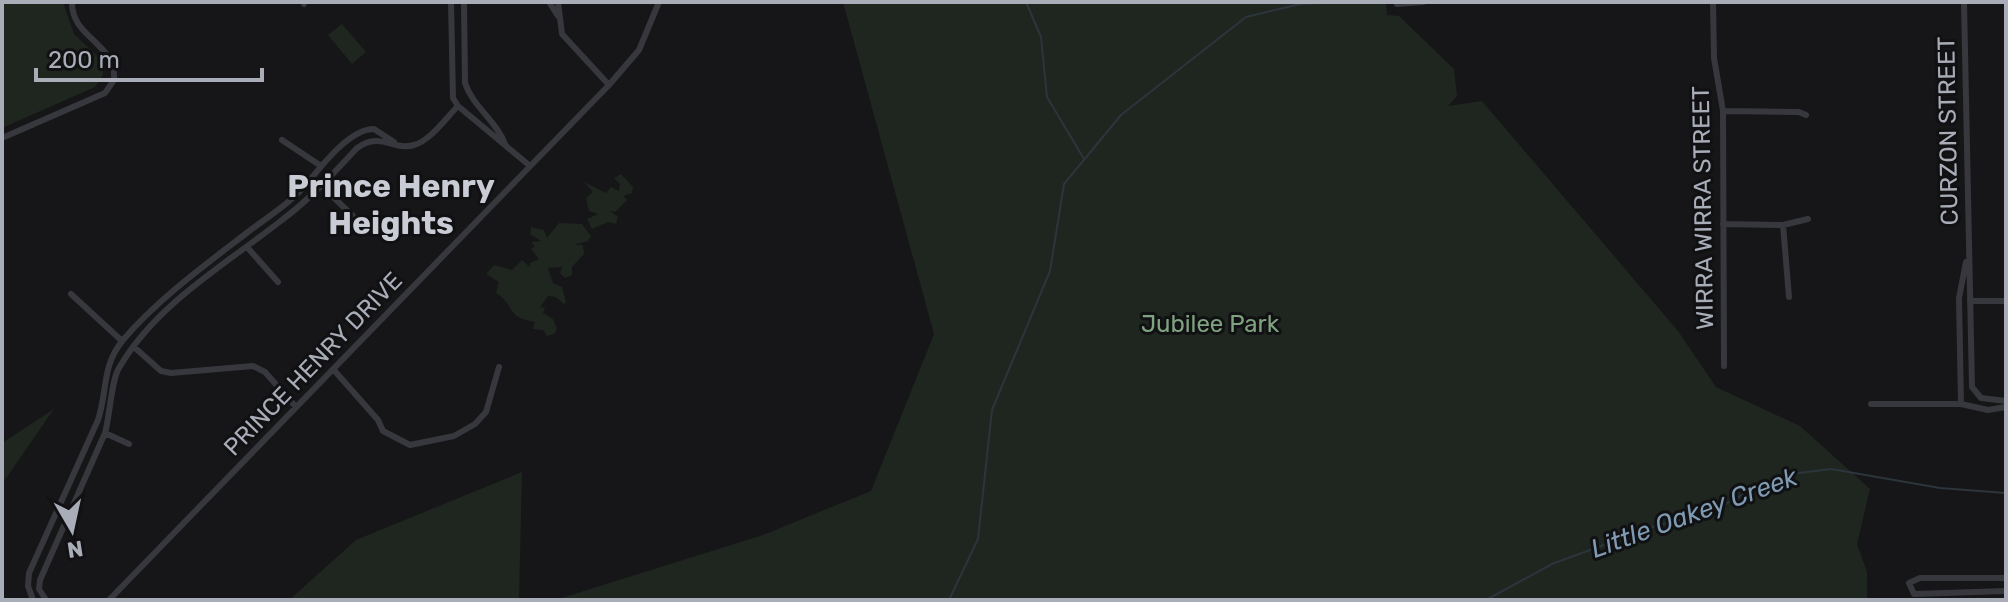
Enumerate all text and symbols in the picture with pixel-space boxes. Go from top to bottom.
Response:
scale bar [36,32,262,82]
street label: CURZON STREET [1932,36,1964,226]
text: 200 m [48,46,120,74]
street label: WIRRA WIRRA STREET [1687,86,1719,330]
district label: Prince Henry Heights [287,167,495,242]
street label: PRINCE HENRY DRIVE [218,266,408,462]
park label: Jubilee Park [1141,310,1280,338]
water label: Little Oakey Creek [1587,461,1802,565]
north arrow [32,490,112,570]
text: N [65,535,85,564]

